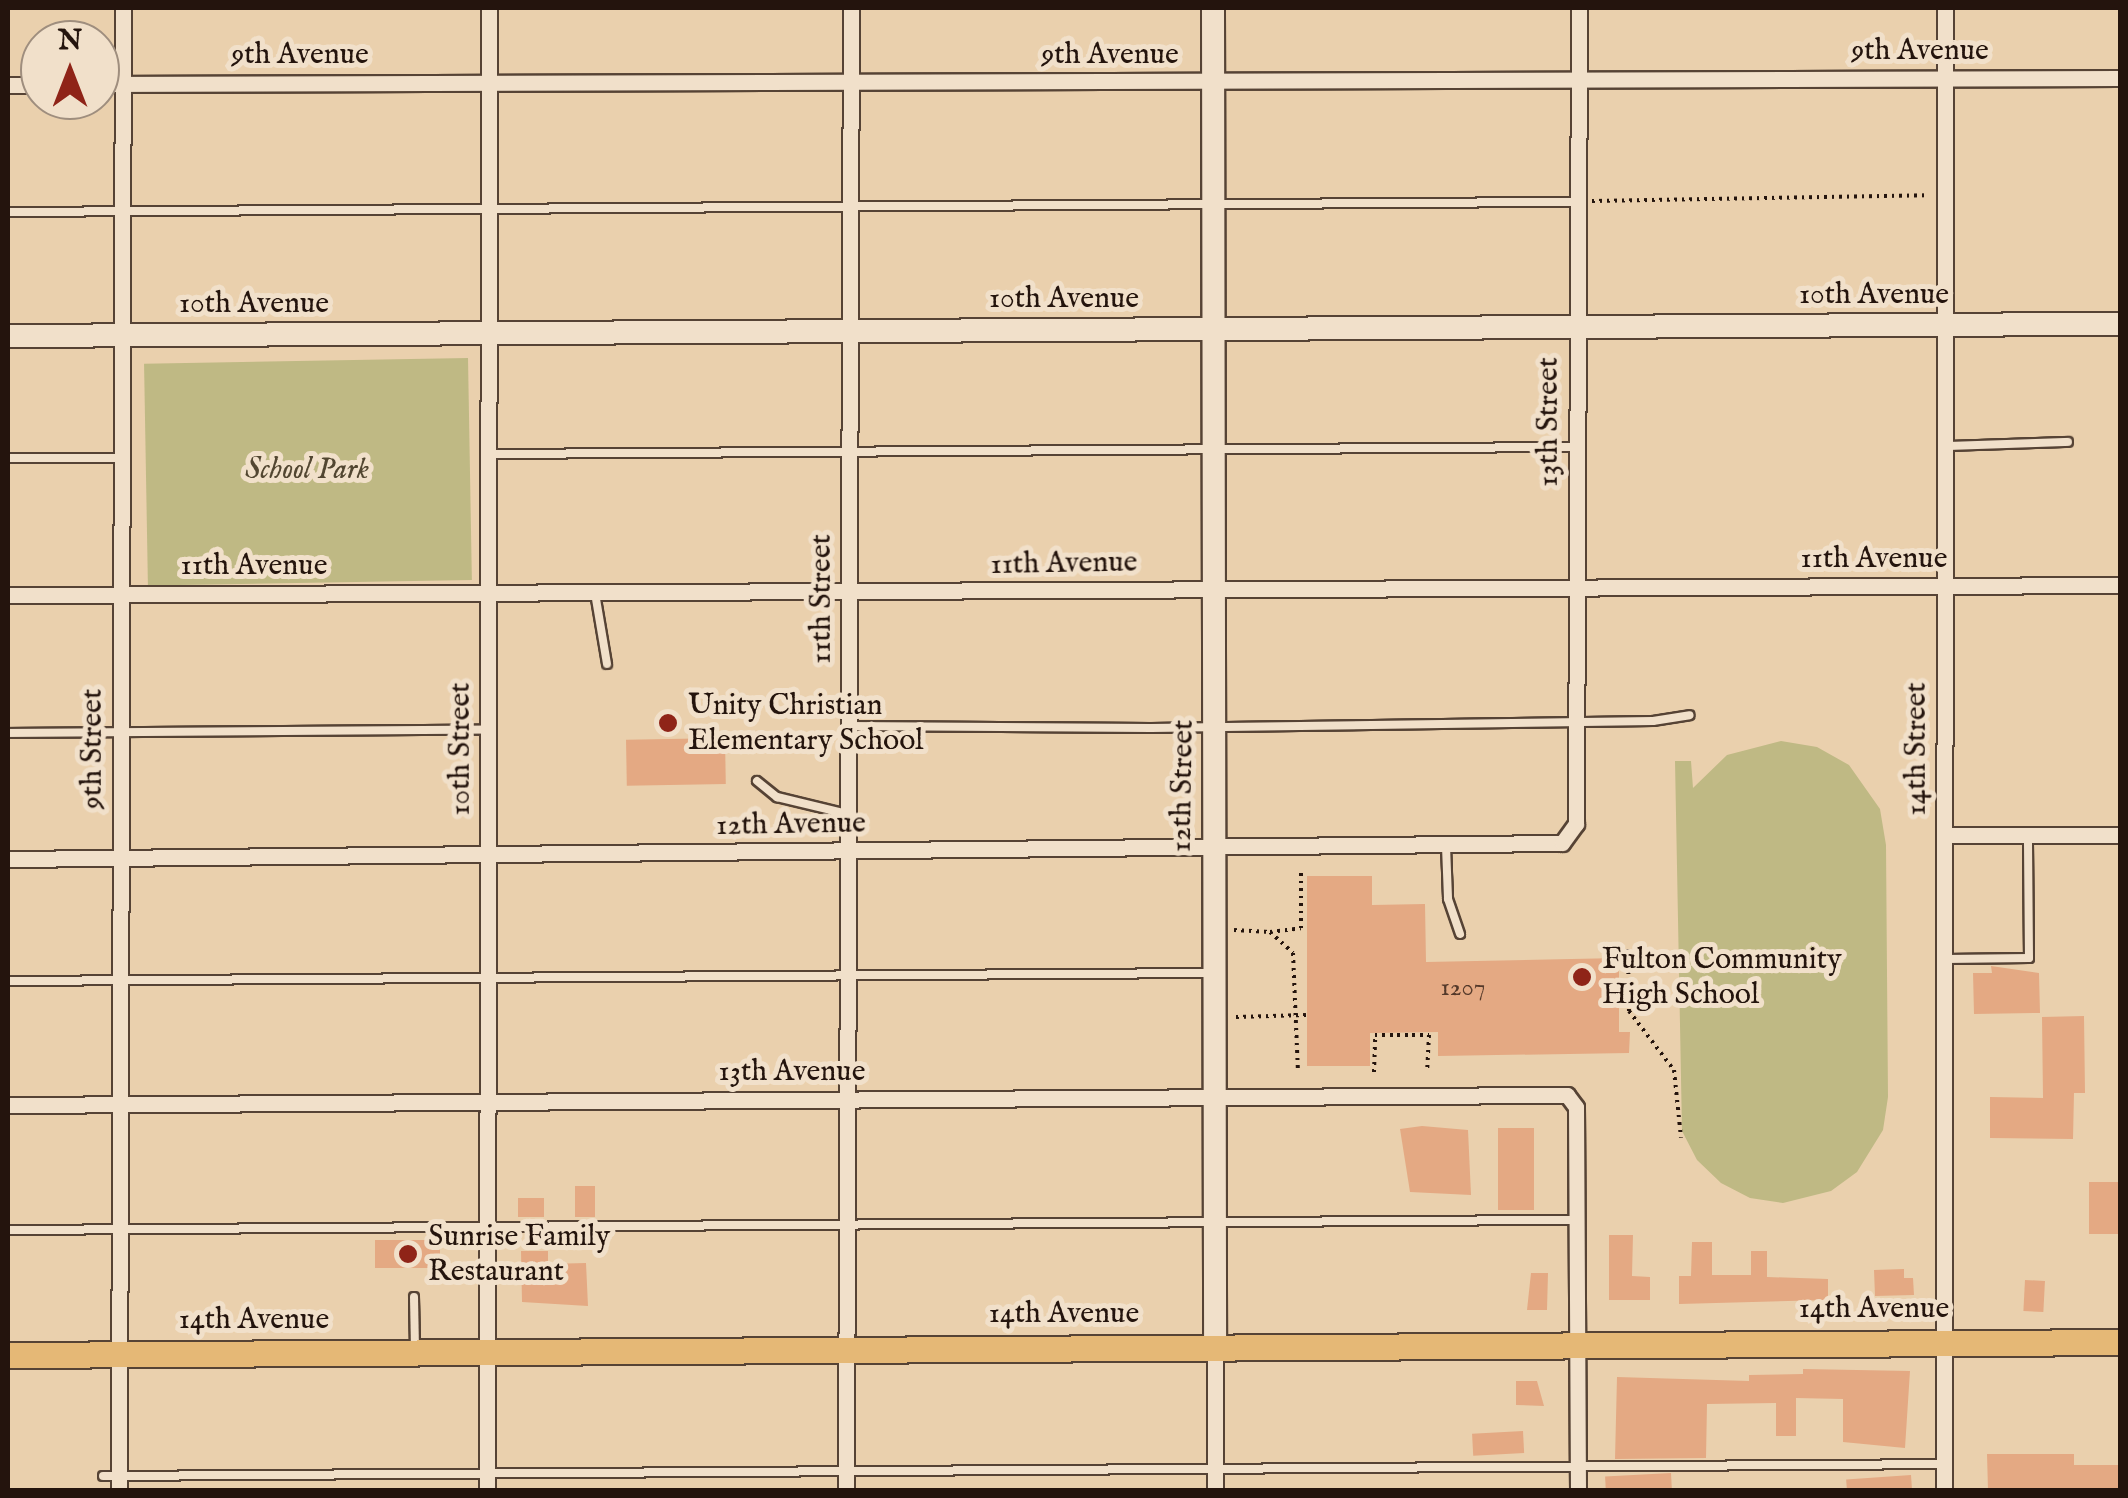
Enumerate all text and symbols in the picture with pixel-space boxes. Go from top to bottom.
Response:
north arrow [20,20,120,120]
text: N [58,24,82,59]
street label: 9th Avenue [1851,33,1989,69]
street label: 9th Avenue [231,37,369,73]
street label: 9th Avenue [1041,37,1179,73]
street label: 10th Avenue [1799,277,1949,313]
street label: 10th Avenue [989,281,1139,317]
street label: 10th Avenue [179,286,329,322]
street label: 13th Street [1531,357,1567,487]
park label: School Park [245,452,369,488]
street label: 11th Street [804,534,840,664]
street label: 11th Avenue [1801,541,1947,577]
street label: 11th Avenue [990,545,1138,583]
street label: 11th Avenue [181,548,327,584]
street label: 10th Street [443,682,479,816]
street label: 14th Street [1899,682,1935,816]
place label: Unity Christian Elementary School [688,688,924,758]
street label: 9th Street [75,689,111,809]
marker: Unity Christian Elementary School [657,712,679,734]
street label: 12th Street [1164,719,1202,853]
street label: 12th Avenue [716,806,866,844]
place label: Fulton Community High School [1602,942,1842,1012]
marker: Fulton Community High School [1571,966,1593,988]
house number: 1207 [1440,973,1486,1003]
street label: 13th Avenue [719,1054,865,1090]
place label: Sunrise Family Restaurant [428,1219,610,1290]
marker: Sunrise Family Restaurant [397,1243,419,1265]
street label: 14th Avenue [1799,1291,1949,1327]
street label: 14th Avenue [989,1296,1139,1332]
street label: 14th Avenue [179,1302,329,1338]

